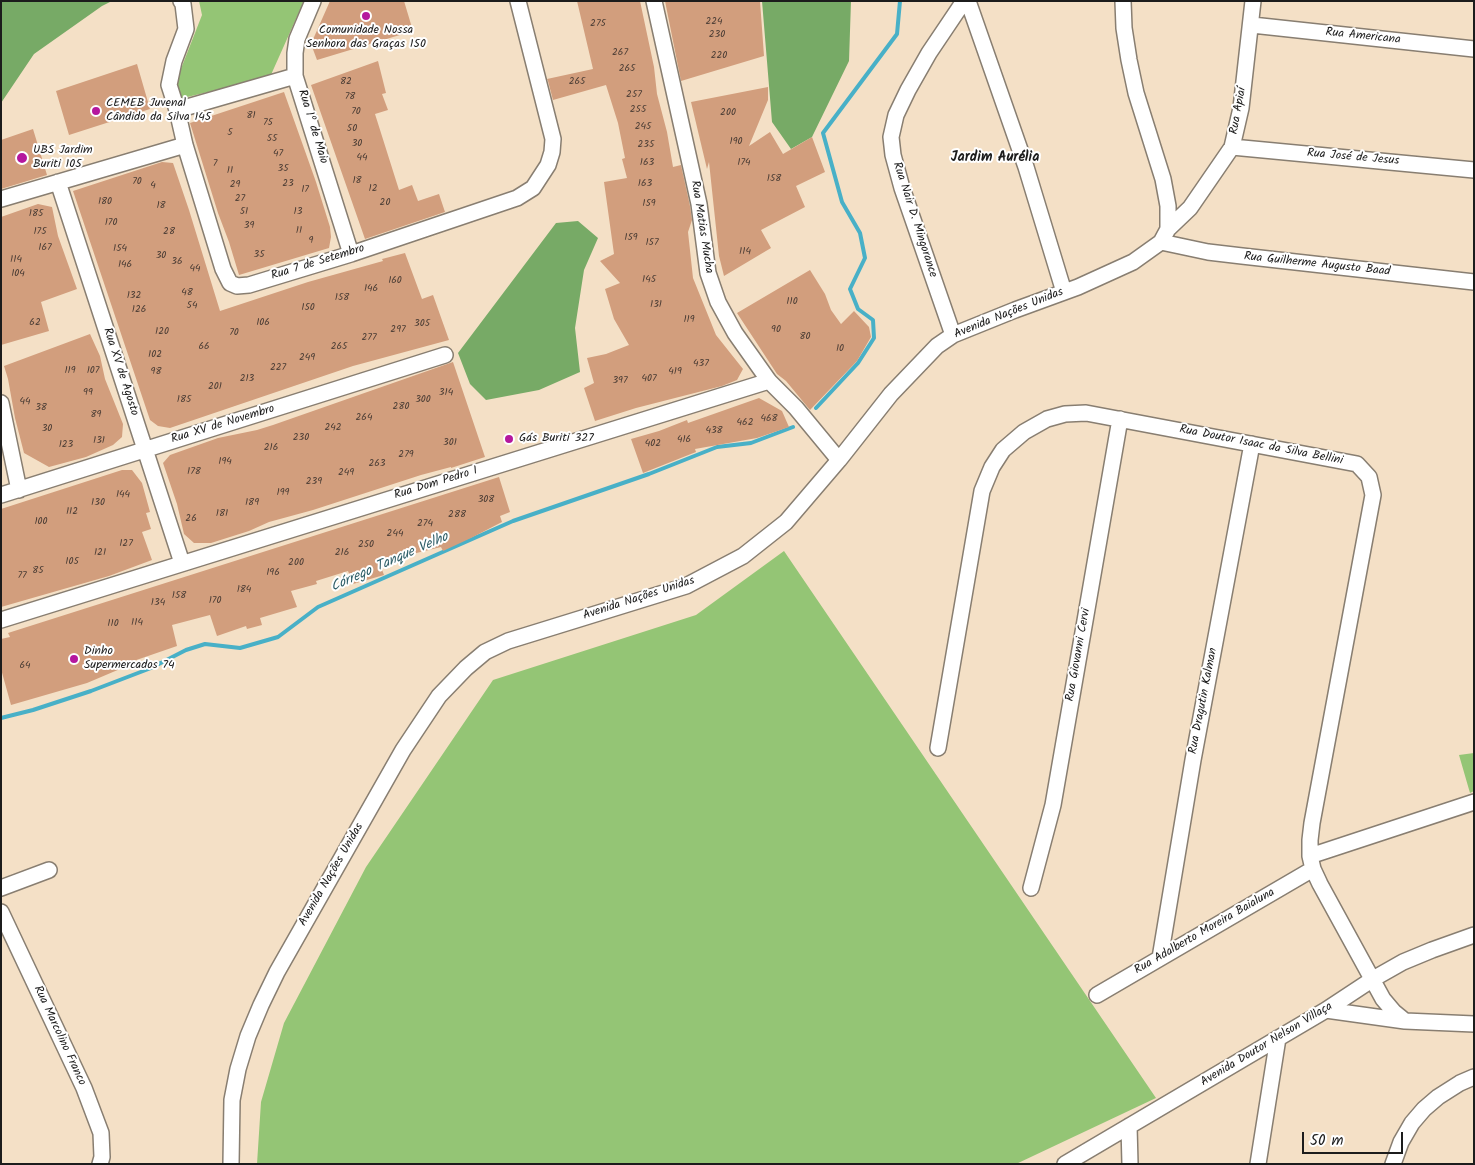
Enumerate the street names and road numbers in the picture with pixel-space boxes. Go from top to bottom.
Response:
street label: Rua Americana [1325,26,1401,48]
street label: Rua Apiaí [1228,86,1250,136]
street label: Rua 1º de Maio [294,88,330,166]
street label: Rua José de Jesus [1306,147,1400,169]
street label: Rua Nair D. Mingorance [889,160,939,280]
street label: Rua Matias Mucha [687,179,715,275]
street label: Rua 7 de Setembro [270,242,366,284]
street label: Rua Guilherme Augusto Baad [1243,250,1391,280]
street label: Avenida Nações Unidas [952,286,1066,342]
street label: Rua XV de Agosto [99,326,141,418]
street label: Rua XV de Novembro [170,402,276,448]
street label: Rua Doutor Isaac da Silva Bellini [1178,423,1344,469]
street label: Rua Dom Pedro I [392,464,480,504]
street label: Avenida Nações Unidas [581,574,697,624]
street label: Rua Giovanni Cervi [1064,607,1094,703]
street label: Rua Dragutin Kalman [1187,647,1221,755]
street label: Avenida Nações Unidas [297,821,367,929]
street label: Rua Adalberto Moreira Baialuna [1132,886,1278,978]
street label: Rua Marcolino Franco [30,984,88,1088]
street label: Avenida Doutor Nelson Villaça [1198,1000,1336,1090]

